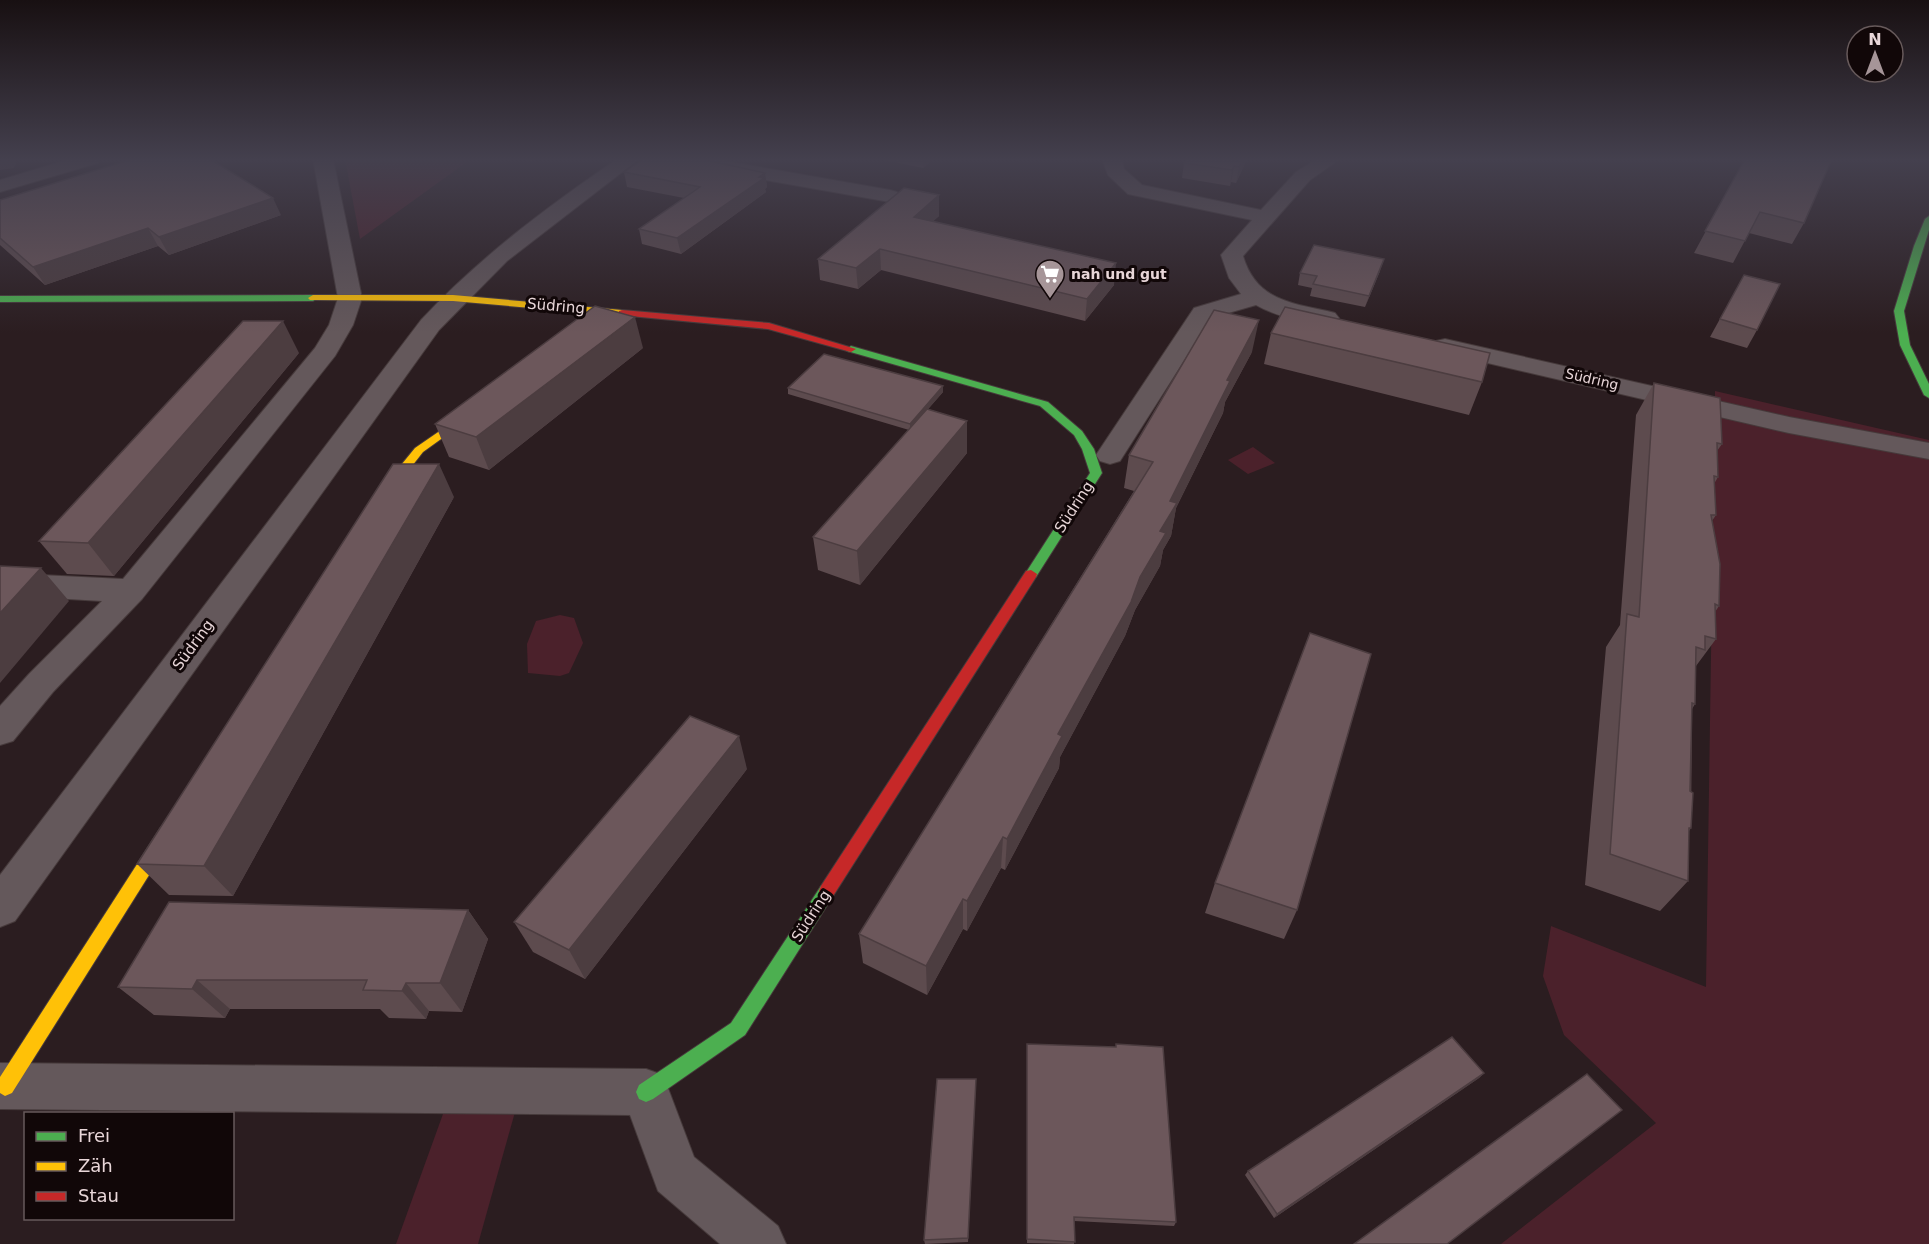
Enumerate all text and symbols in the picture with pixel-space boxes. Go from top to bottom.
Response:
north arrow [1845,24,1905,84]
text: N [1868,30,1882,49]
supermarket icon: nah und gut [1034,258,1066,300]
place label: nah und gut [1071,266,1167,282]
street label: Südring [526,295,586,317]
street label: Südring [1564,365,1620,393]
street label: Südring [1051,478,1097,536]
street label: Südring [169,616,217,674]
street label: Südring [788,887,834,945]
legend [24,1112,234,1220]
text: Frei [78,1125,110,1146]
text: Zäh [78,1155,113,1176]
text: Stau [78,1185,119,1206]

